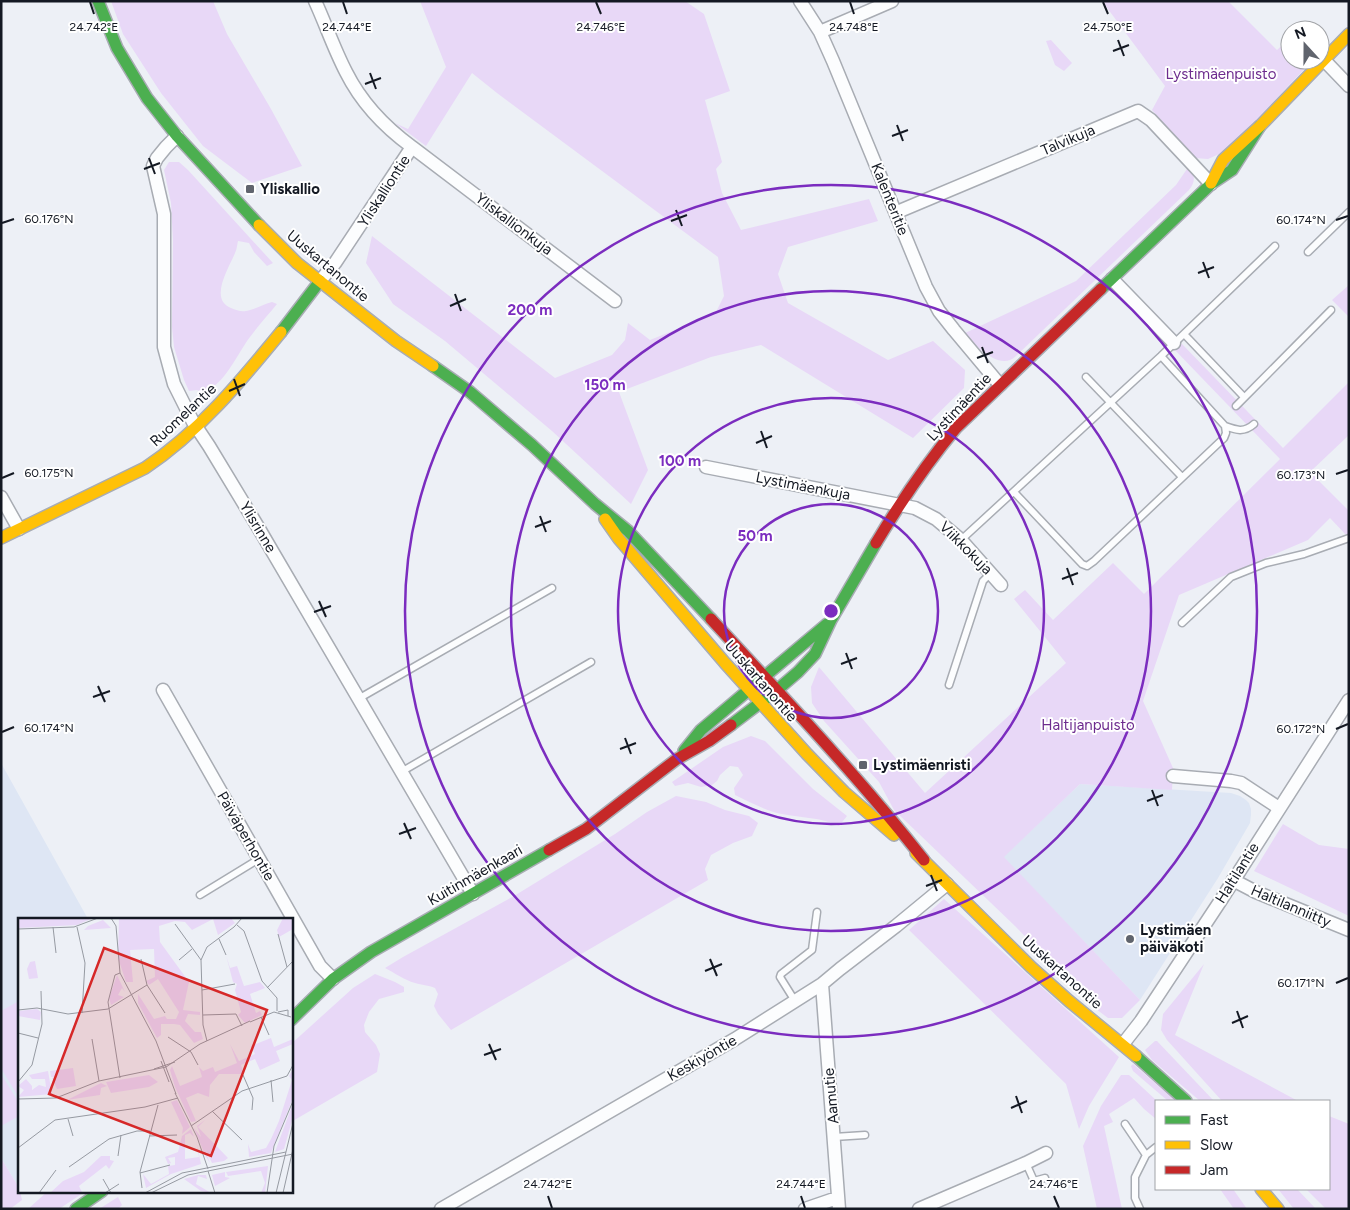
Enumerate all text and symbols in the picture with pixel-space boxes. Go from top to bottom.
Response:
text: 24.742°E [70,20,118,34]
text: 24.744°E [322,20,372,34]
text: 24.746°E [577,20,625,34]
text: 24.748°E [829,20,879,34]
text: 24.750°E [1083,20,1133,34]
north arrow [1280,20,1330,70]
text: N [1292,23,1309,43]
park label: Lystimäenpuisto [1166,65,1277,83]
street label: Talvikuja [1038,121,1098,159]
street label: Yliskalliontie [354,152,414,230]
street label: Kalenteritie [867,160,913,238]
place label: Yliskallio [260,180,320,198]
marker: Yliskallio [244,183,256,195]
street label: Yliskallionkuja [472,189,556,259]
text: 60.176°N [25,212,73,226]
text: 60.174°N [1276,213,1326,227]
street label: Uuskartanontie [283,226,373,306]
text: 200 m [508,301,552,319]
street label: Lystimäentie [923,369,995,445]
text: 150 m [584,376,626,394]
street label: Ruomelantie [146,380,220,450]
text: 100 m [659,452,701,470]
text: 60.175°N [25,466,74,480]
street label: Lystimäenkuja [754,468,852,504]
text: 60.173°N [1277,468,1325,482]
street label: Ylisrinne [236,498,280,556]
street label: Viikkokuja [936,518,996,578]
text: 50 m [737,527,773,545]
centre of rings [822,602,840,620]
street label: Uuskartanontie [721,637,801,725]
park label: Haltijanpuisto [1041,716,1135,734]
text: 60.174°N [24,721,74,735]
text: 60.172°N [1277,722,1325,736]
place label: Lystimäenristi [873,756,971,774]
marker: Lystimäenristi [857,759,869,771]
street label: Päiväperhontie [213,788,279,884]
street label: Haltilantie [1211,839,1263,907]
street label: Kuitinmäenkaari [424,841,526,909]
street label: Haltilanniitty [1248,881,1334,931]
inset map [18,918,292,1192]
place label: Lystimäen päiväkoti [1140,921,1211,956]
street label: Uuskartanontie [1018,931,1106,1013]
marker: Lystimäen päiväkoti [1124,933,1136,945]
text: 60.171°N [1277,976,1325,990]
street label: Keskiyöntie [664,1031,740,1085]
street label: Aamutie [820,1067,842,1125]
legend [1155,1100,1330,1190]
text: Fast [1200,1111,1229,1129]
text: Slow [1200,1136,1233,1154]
text: Jam [1200,1161,1228,1179]
text: 24.742°E [524,1177,572,1191]
text: 24.744°E [776,1177,826,1191]
text: 24.746°E [1030,1177,1078,1191]

